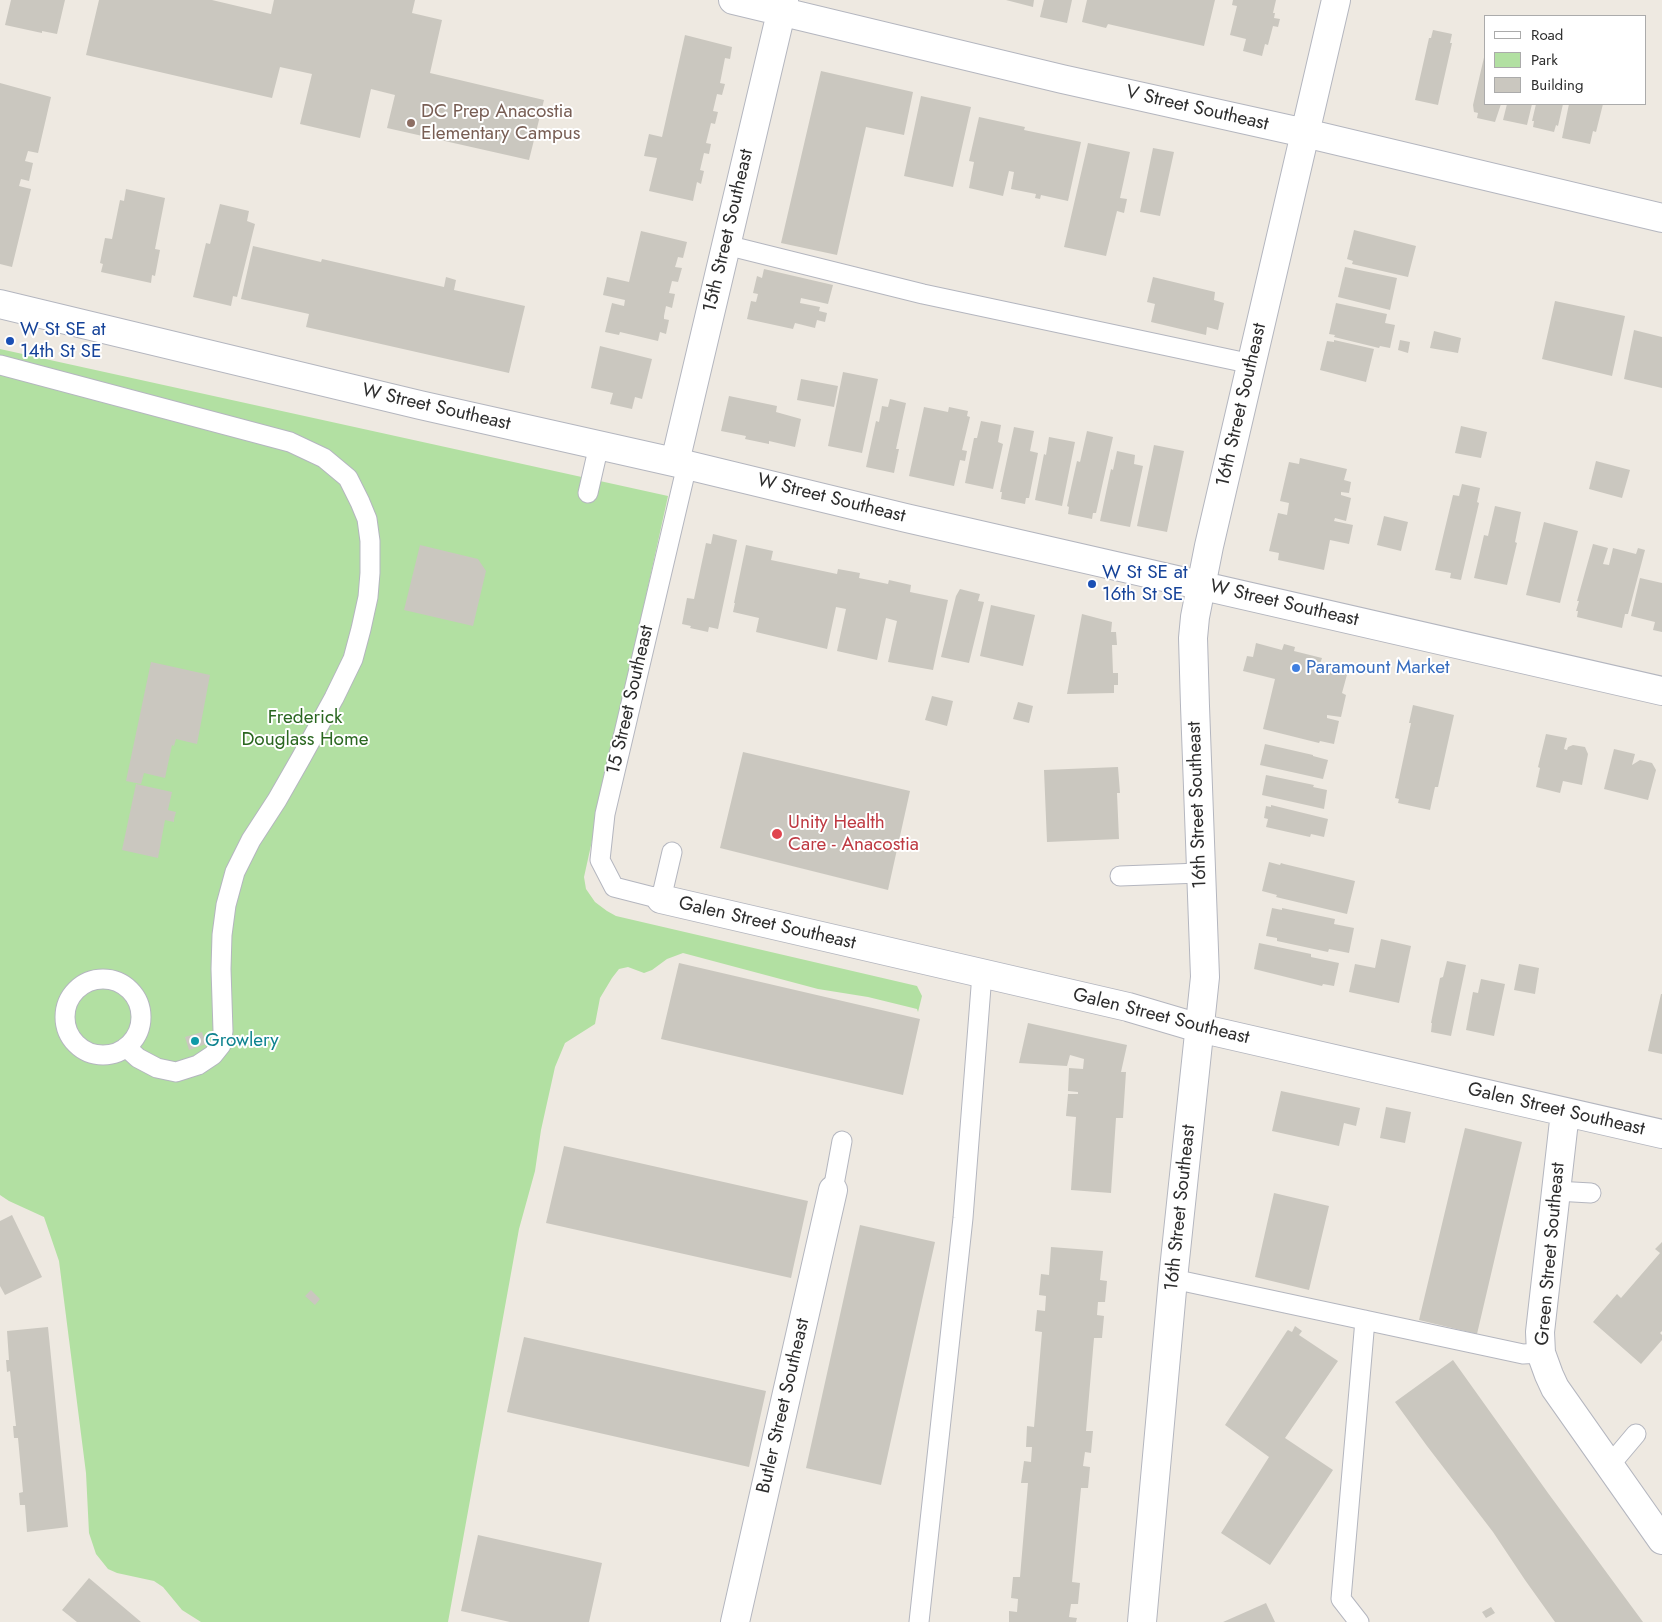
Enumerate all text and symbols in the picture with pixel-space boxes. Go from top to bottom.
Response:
legend [1484,15,1647,105]
text: Road [1531,24,1563,46]
text: Park [1531,49,1558,71]
text: Building [1531,74,1583,96]
street label: V Street Southeast [1123,82,1271,136]
place label: DC Prep Anacostia Elementary Campus [421,101,580,145]
marker: DC Prep Anacostia Elementary Campus [405,117,417,129]
street label: 15th Street Southeast [699,147,759,315]
place label: W St SE at 14th St SE [20,319,105,363]
street label: 16th Street Southeast [1212,321,1272,489]
marker: W St SE at 14th St SE [4,335,16,347]
street label: W Street Southeast [359,380,513,436]
street label: W Street Southeast [755,470,907,528]
place label: W St SE at 16th St SE [1102,562,1187,606]
street label: W Street Southeast [1207,576,1361,632]
marker: W St SE at 16th St SE [1086,578,1098,590]
street label: 15 Street Southeast [603,623,659,777]
place label: Paramount Market [1306,657,1450,679]
marker: Paramount Market [1290,662,1302,674]
park label: Frederick Douglass Home [241,707,369,751]
street label: 16th Street Southeast [1184,721,1212,889]
place label: Unity Health Care - Anacostia [788,812,919,856]
marker: Unity Health Care - Anacostia [770,827,784,841]
street label: Galen Street Southeast [676,893,858,955]
street label: Galen Street Southeast [1070,984,1252,1050]
place label: Growlery [205,1030,279,1052]
marker: Growlery [189,1035,201,1047]
street label: Galen Street Southeast [1465,1079,1647,1141]
street label: 16th Street Southeast [1161,1124,1201,1292]
street label: Green Street Southeast [1532,1162,1570,1346]
street label: Butler Street Southeast [753,1316,815,1496]

